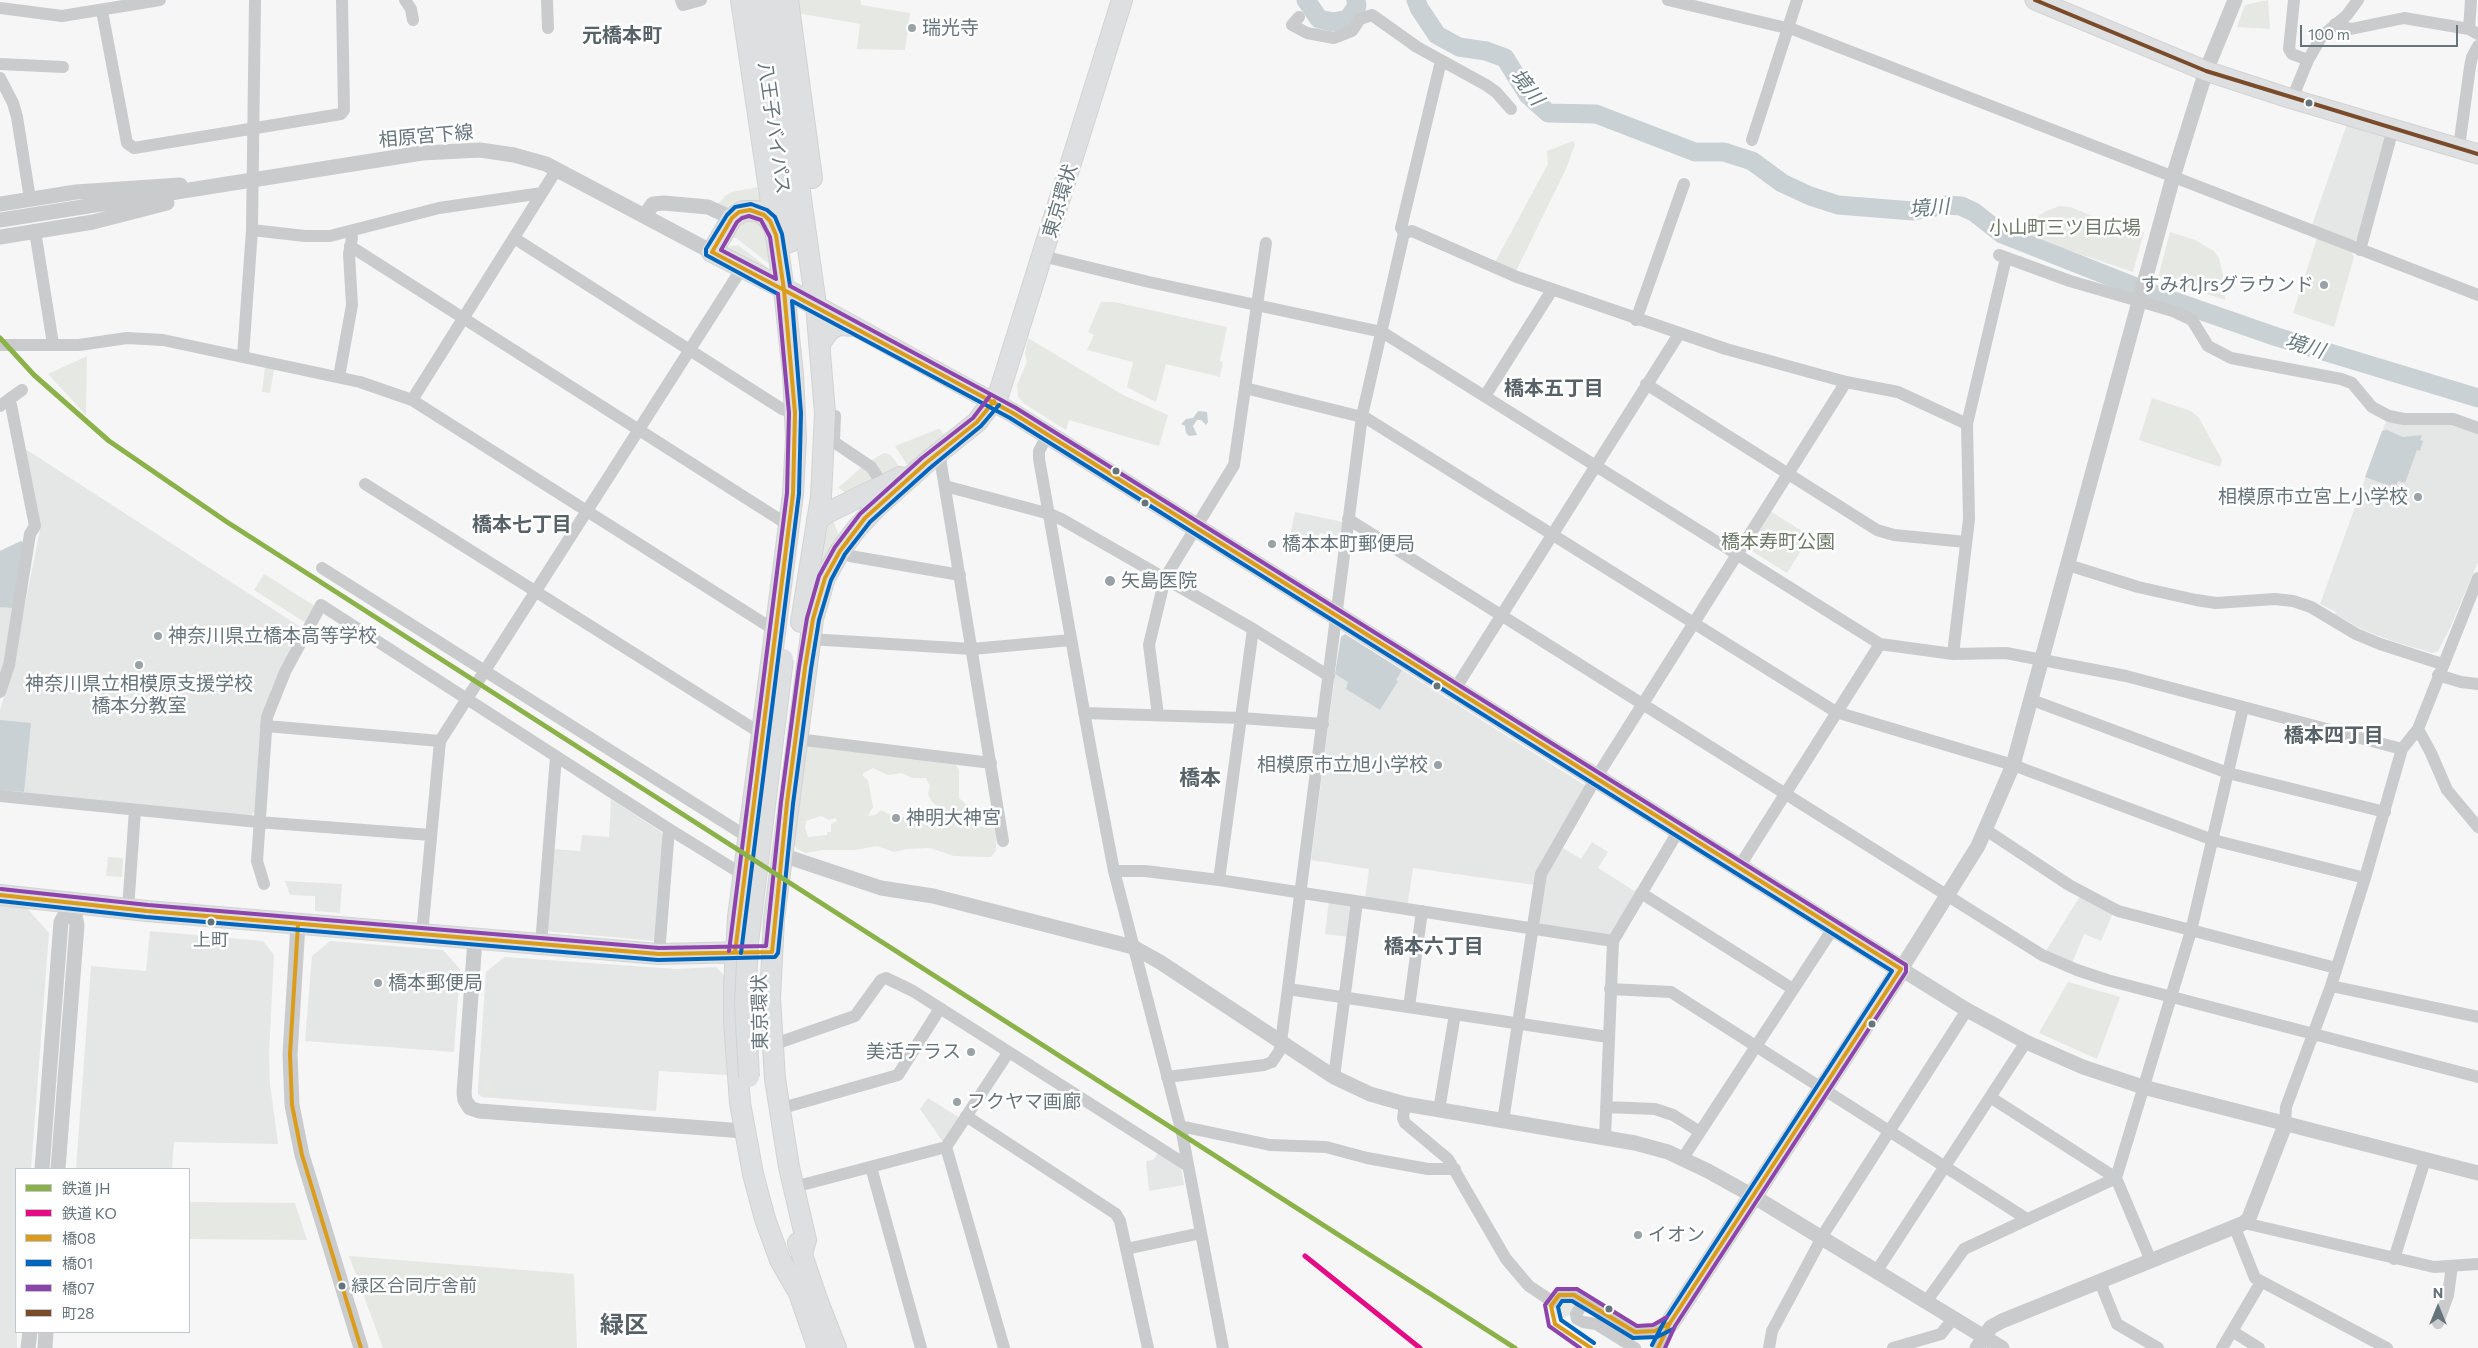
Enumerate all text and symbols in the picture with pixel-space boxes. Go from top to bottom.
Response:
scale bar [2303,15,2460,47]
place label: 瑞光寺 [922,17,979,39]
marker: 瑞光寺 [906,22,918,34]
district label: 元橋本町 [582,23,662,47]
text: 100 m [2308,25,2350,43]
street label: 八王子バイパス [753,61,795,195]
water label: 境川 [1505,64,1549,110]
unlabelled marker [2304,98,2314,108]
street label: 相原宮下線 [378,121,474,151]
street label: 東京環状 [1038,161,1082,241]
water label: 境川 [1908,195,1950,221]
park label: 小山町三ツ目広場 [1989,217,2141,239]
place label: すみれJrsグラウンド [2141,274,2314,296]
marker: すみれJrsグラウンド [2318,279,2330,291]
water label: 境川 [2282,329,2328,363]
district label: 橋本五丁目 [1504,376,1604,400]
unlabelled marker [1111,466,1121,476]
place label: 相模原市立宮上小学校 [2218,486,2408,508]
marker: 相模原市立宮上小学校 [2412,491,2424,503]
unlabelled marker [1140,498,1150,508]
district label: 橋本七丁目 [472,512,572,536]
park label: 橋本寿町公園 [1721,531,1835,553]
place label: 橋本本町郵便局 [1282,533,1415,555]
marker: 橋本本町郵便局 [1266,538,1278,550]
place label: 矢島医院 [1121,570,1197,592]
marker: 矢島医院 [1103,574,1117,588]
place label: 神奈川県立橋本高等学校 [168,625,377,647]
marker: 神奈川県立橋本高等学校 [152,630,164,642]
marker: 神奈川県立相模原支援学校 橋本分教室 [133,659,145,671]
place label: 神奈川県立相模原支援学校 橋本分教室 [25,673,253,717]
unlabelled marker [1432,681,1442,691]
district label: 橋本四丁目 [2284,723,2384,747]
place label: 相模原市立旭小学校 [1257,754,1428,776]
marker: 相模原市立旭小学校 [1432,759,1444,771]
district label: 橋本 [1179,765,1221,791]
place label: 神明大神宮 [906,807,1001,829]
marker: 神明大神宮 [890,812,902,824]
marker: 上町 [206,917,216,927]
place label: 上町 [193,929,229,951]
district label: 橋本六丁目 [1384,934,1484,958]
place label: 橋本郵便局 [388,972,483,994]
street label: 東京環状 [748,974,772,1050]
marker: 橋本郵便局 [372,977,384,989]
unlabelled marker [1867,1019,1877,1029]
place label: 美活テラス [866,1041,961,1063]
marker: 美活テラス [965,1046,977,1058]
place label: フクヤマ画廊 [967,1091,1081,1113]
marker: フクヤマ画廊 [951,1096,963,1108]
legend [15,1168,190,1333]
text: 鉄道 JH [62,1179,110,1197]
text: 鉄道 KO [62,1204,117,1222]
place label: イオン [1648,1224,1705,1246]
text: 橋08 [62,1229,96,1247]
marker: イオン [1632,1229,1644,1241]
text: 橋01 [62,1254,93,1272]
place label: 緑区合同庁舎前 [351,1275,477,1297]
text: 橋07 [62,1279,95,1297]
marker: 緑区合同庁舎前 [337,1281,347,1291]
north arrow [2413,1283,2463,1333]
text: N [2433,1284,2443,1301]
text: 町28 [62,1304,94,1322]
unlabelled marker [1604,1304,1614,1314]
district label: 緑区 [600,1311,648,1339]

